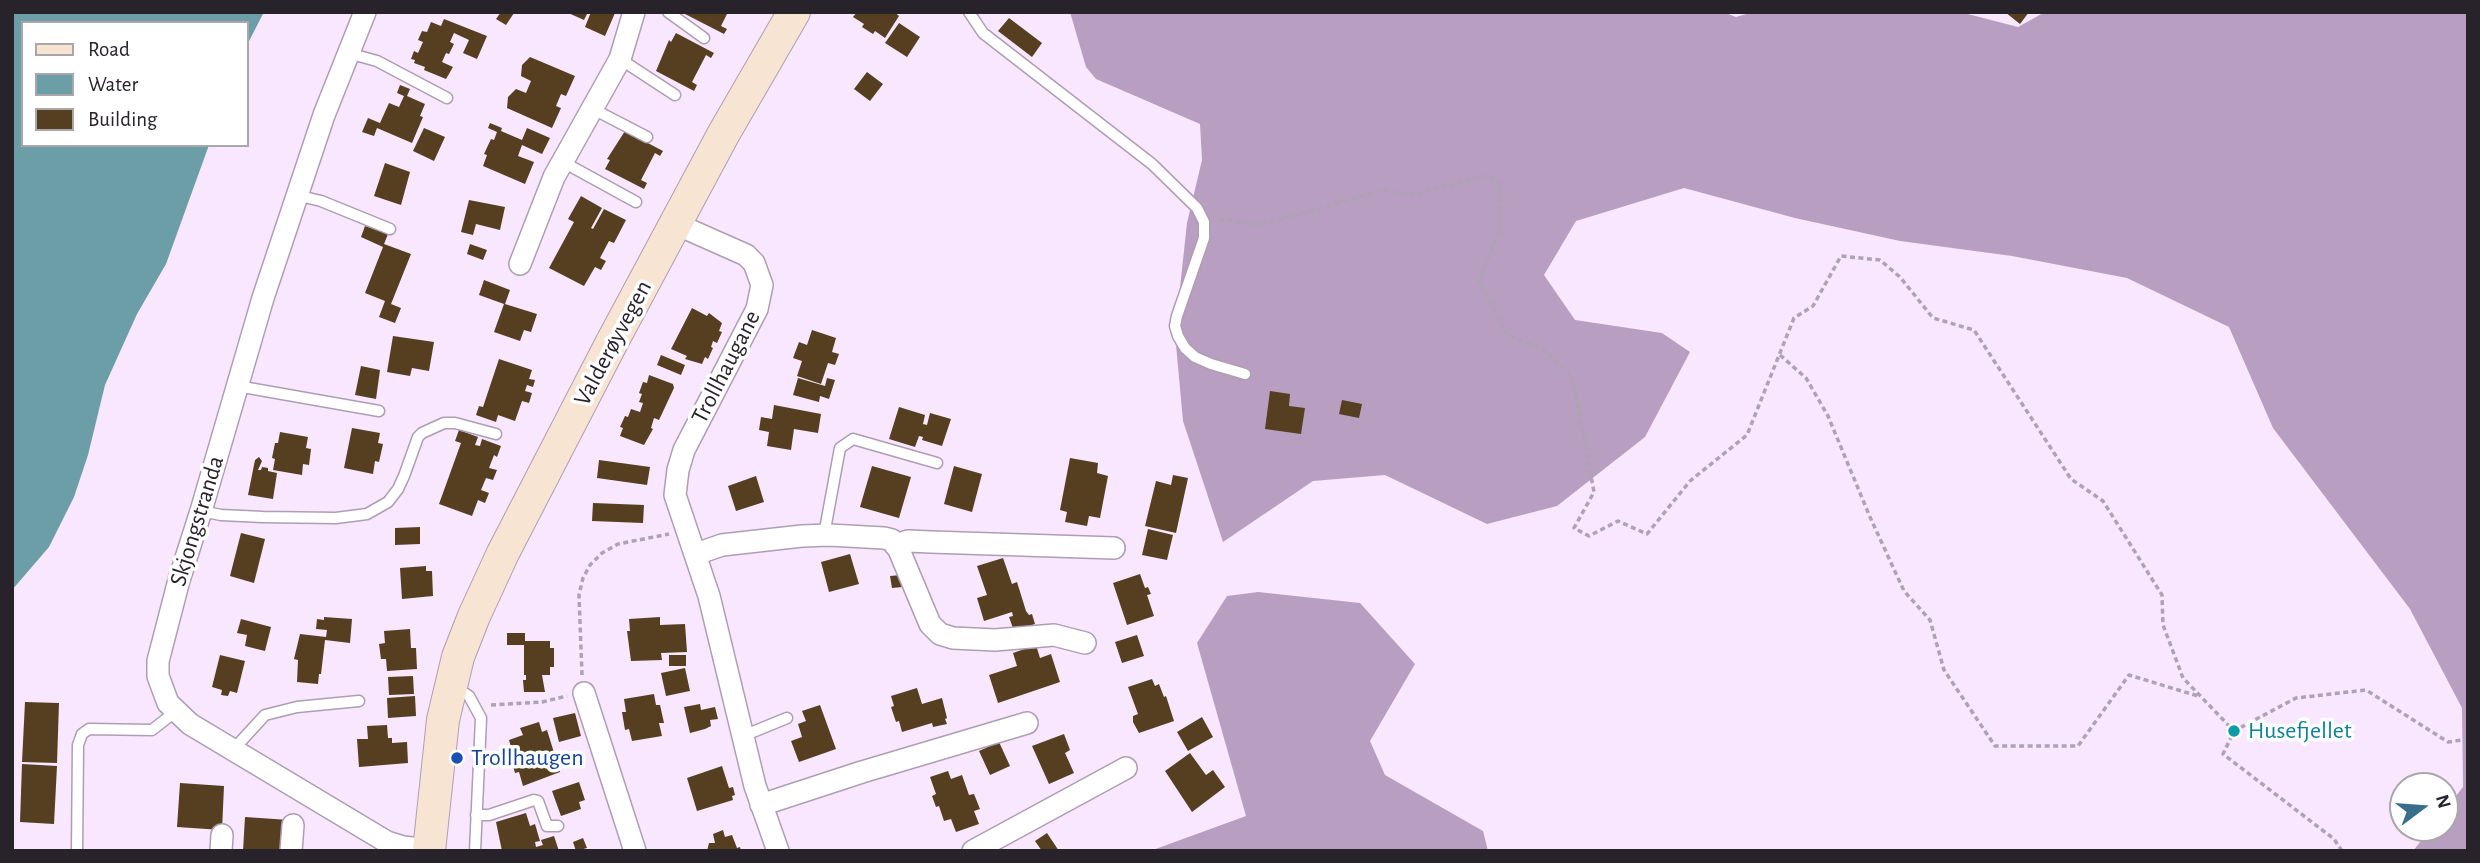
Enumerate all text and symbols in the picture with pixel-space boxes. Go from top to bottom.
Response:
legend [21,21,248,147]
text: Road [88,39,130,60]
text: Water [88,74,138,95]
text: Building [88,109,157,130]
street label: Valderøyvegen [568,275,658,411]
street label: Trollhaugane [685,306,767,428]
street label: Skjongstranda [164,452,230,590]
place label: Husefjellet [2248,717,2352,745]
marker: Husefjellet [2226,723,2242,739]
place label: Trollhaugen [471,744,584,772]
marker: Trollhaugen [449,750,465,766]
north arrow [2389,772,2459,842]
text: N [2432,793,2454,811]

